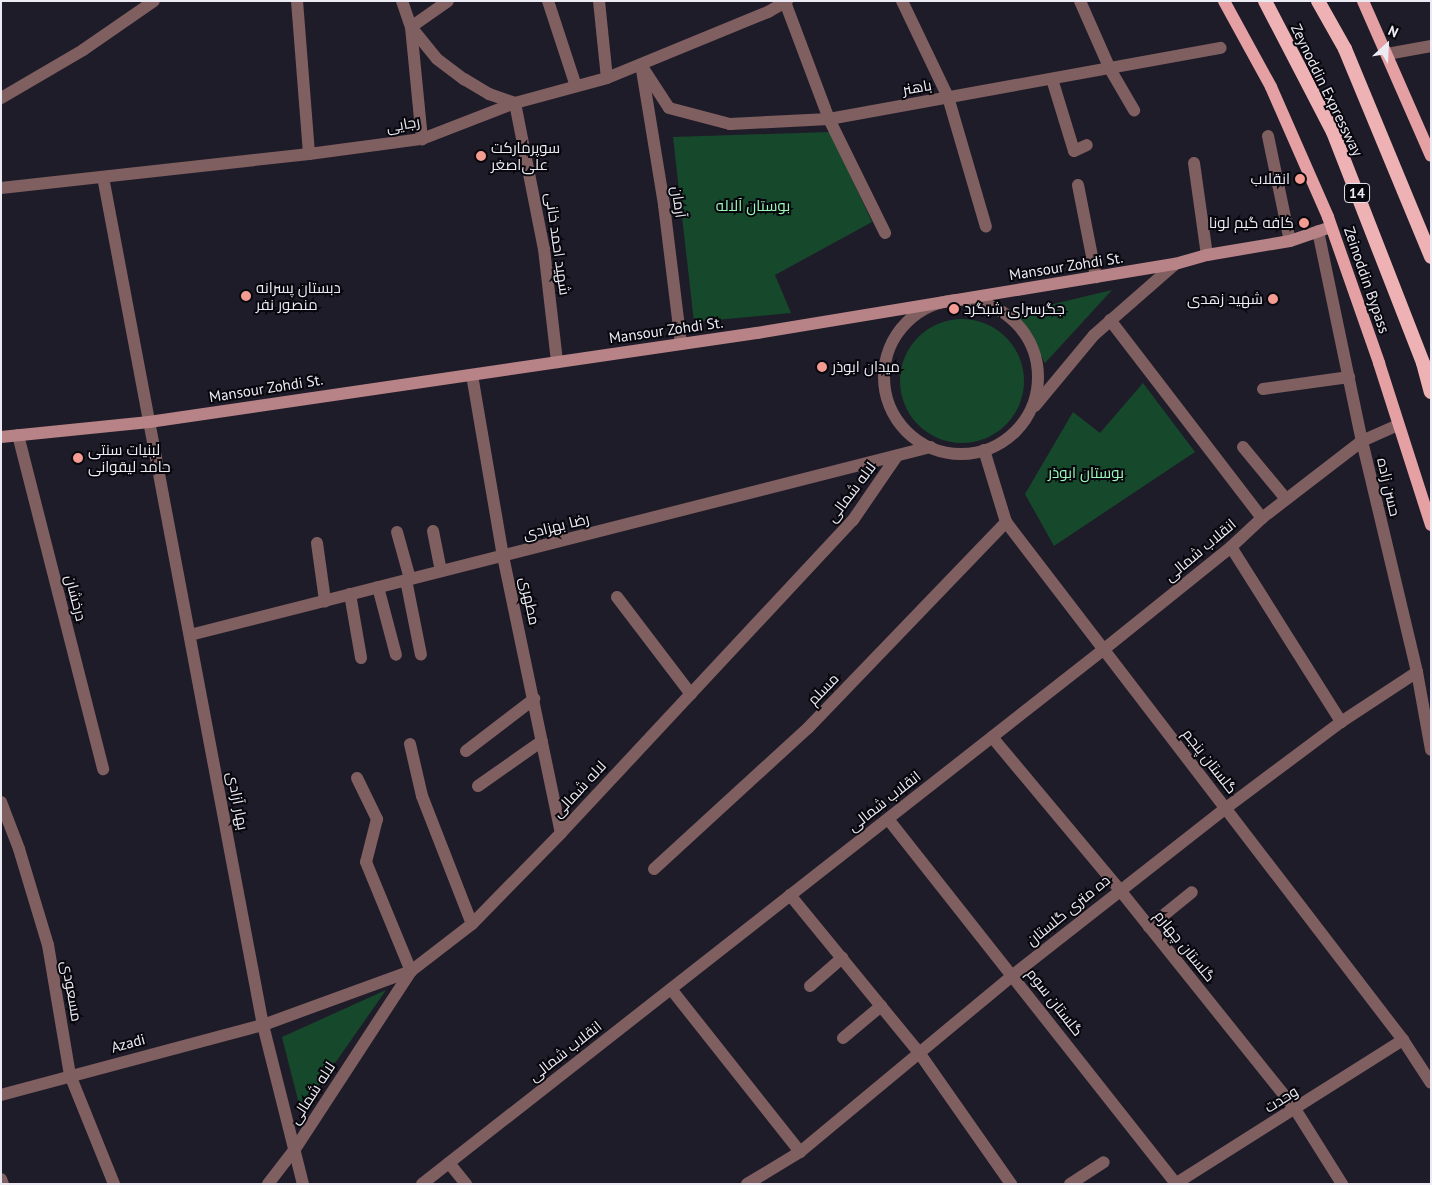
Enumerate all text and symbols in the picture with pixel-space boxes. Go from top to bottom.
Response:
north arrow [1362,20,1412,70]
street label: Zeynoddin Expressway [1287,21,1367,159]
text: N [1385,21,1401,42]
street label: باهنر [901,76,933,98]
street label: رجایی [385,112,421,136]
place label: سوپرمارکت علی‌اصغر [491,138,560,173]
marker: سوپرمارکت علی‌اصغر [475,150,487,162]
place label: انقلاب [1250,170,1290,188]
marker: انقلاب [1294,173,1306,185]
road number: 14 [1343,182,1371,204]
street label: آرمان [668,185,690,219]
street label: شهید احمد خانی [542,192,574,296]
park label: بوستان آلاله [716,197,790,215]
place label: کافه گیم لونا [1209,214,1294,232]
marker: کافه گیم لونا [1298,217,1310,229]
street label: Zeinoddin Bypass [1340,224,1394,336]
street label: Mansour Zohdi St. [1008,248,1124,284]
place label: دبستان پسرانه منصور نفر [256,278,341,313]
marker: دبستان پسرانه منصور نفر [240,290,252,302]
place label: شهید زهدی [1187,290,1263,308]
marker: شهید زهدی [1267,293,1279,305]
place label: جگرسرای شبگرد [964,300,1065,318]
marker: جگرسرای شبگرد [948,303,960,315]
street label: Mansour Zohdi St. [608,313,724,347]
place label: میدان ابوذر [832,358,900,376]
marker: میدان ابوذر [816,361,828,373]
street label: Mansour Zohdi St. [208,370,324,406]
place label: لبنیات سنتی حامد لیقوانی [88,440,170,475]
marker: لبنیات سنتی حامد لیقوانی [72,452,84,464]
street label: حسن زاده [1374,456,1404,518]
street label: لاله شمالی [823,458,879,526]
park label: بوستان ابوذر [1048,464,1124,482]
street label: رضا بهزادی [521,509,591,543]
street label: انقلاب شمالی [1161,515,1239,585]
street label: درخشان [62,573,90,623]
street label: مطهری [516,575,544,627]
street label: مسلم [804,669,842,709]
street label: گلستان پنجم [1179,725,1241,797]
street label: لاله شمالی [548,757,610,821]
street label: انقلاب شمالی [844,767,924,835]
street label: بهار آزادی [224,770,252,832]
street label: ده متری گلستان [1023,871,1113,949]
street label: گلستان چهارم [1151,907,1219,985]
street label: مسعودی [58,959,86,1023]
street label: گلستان سوم [1023,965,1087,1039]
street label: انقلاب شمالی [525,1017,605,1085]
street label: Azadi [109,1030,147,1056]
street label: لاله شمالی [285,1058,339,1128]
street label: وحدت [1261,1082,1301,1116]

